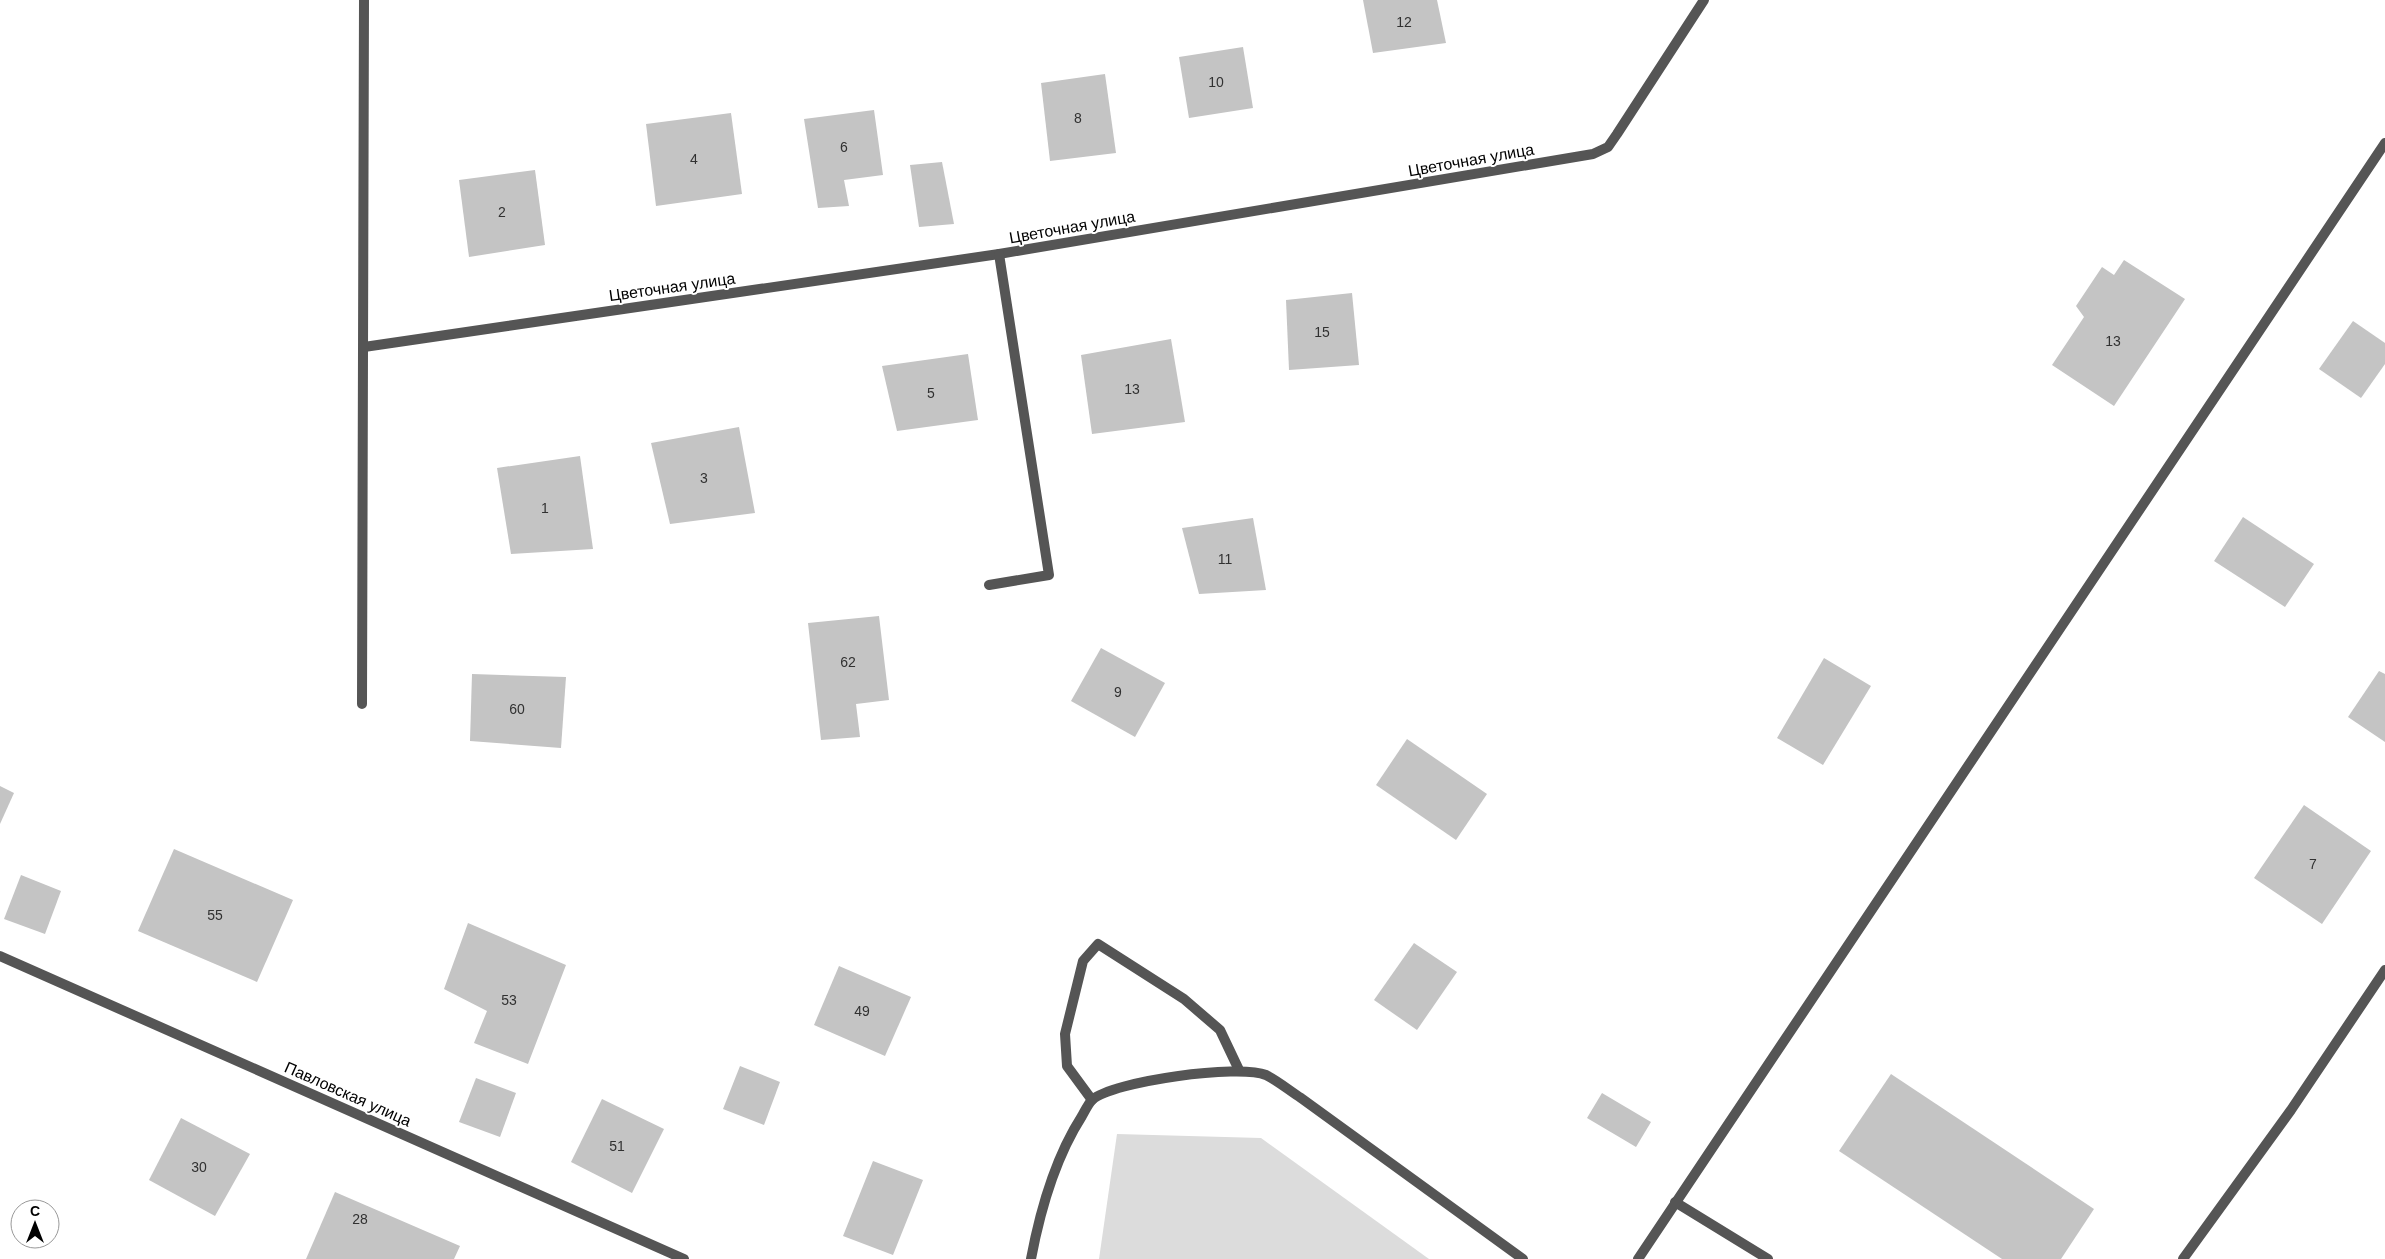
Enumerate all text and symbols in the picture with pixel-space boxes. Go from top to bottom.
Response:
house number: 12 [1396,14,1412,30]
house number: 10 [1208,74,1224,90]
house number: 8 [1074,110,1082,126]
house number: 6 [840,139,848,155]
street label: Цветочная улица [1407,141,1535,179]
house number: 4 [690,151,698,167]
house number: 2 [498,204,506,220]
street label: Цветочная улица [1008,208,1136,246]
street label: Цветочная улица [608,270,736,304]
house number: 15 [1314,324,1330,340]
house number: 13 [2105,333,2121,349]
house number: 13 [1124,381,1140,397]
house number: 5 [927,385,935,401]
house number: 3 [700,470,708,486]
house number: 1 [541,500,549,516]
house number: 11 [1218,551,1232,567]
house number: 62 [840,654,856,670]
house number: 9 [1114,684,1122,700]
house number: 60 [509,701,525,717]
house number: 7 [2309,856,2317,872]
house number: 55 [207,907,223,923]
house number: 53 [501,992,517,1008]
house number: 49 [854,1003,870,1019]
street label: Павловская улица [282,1058,414,1130]
house number: 51 [609,1138,625,1154]
house number: 30 [191,1159,207,1175]
north arrow [10,1199,60,1249]
text: С [30,1203,40,1219]
house number: 28 [352,1211,368,1227]

